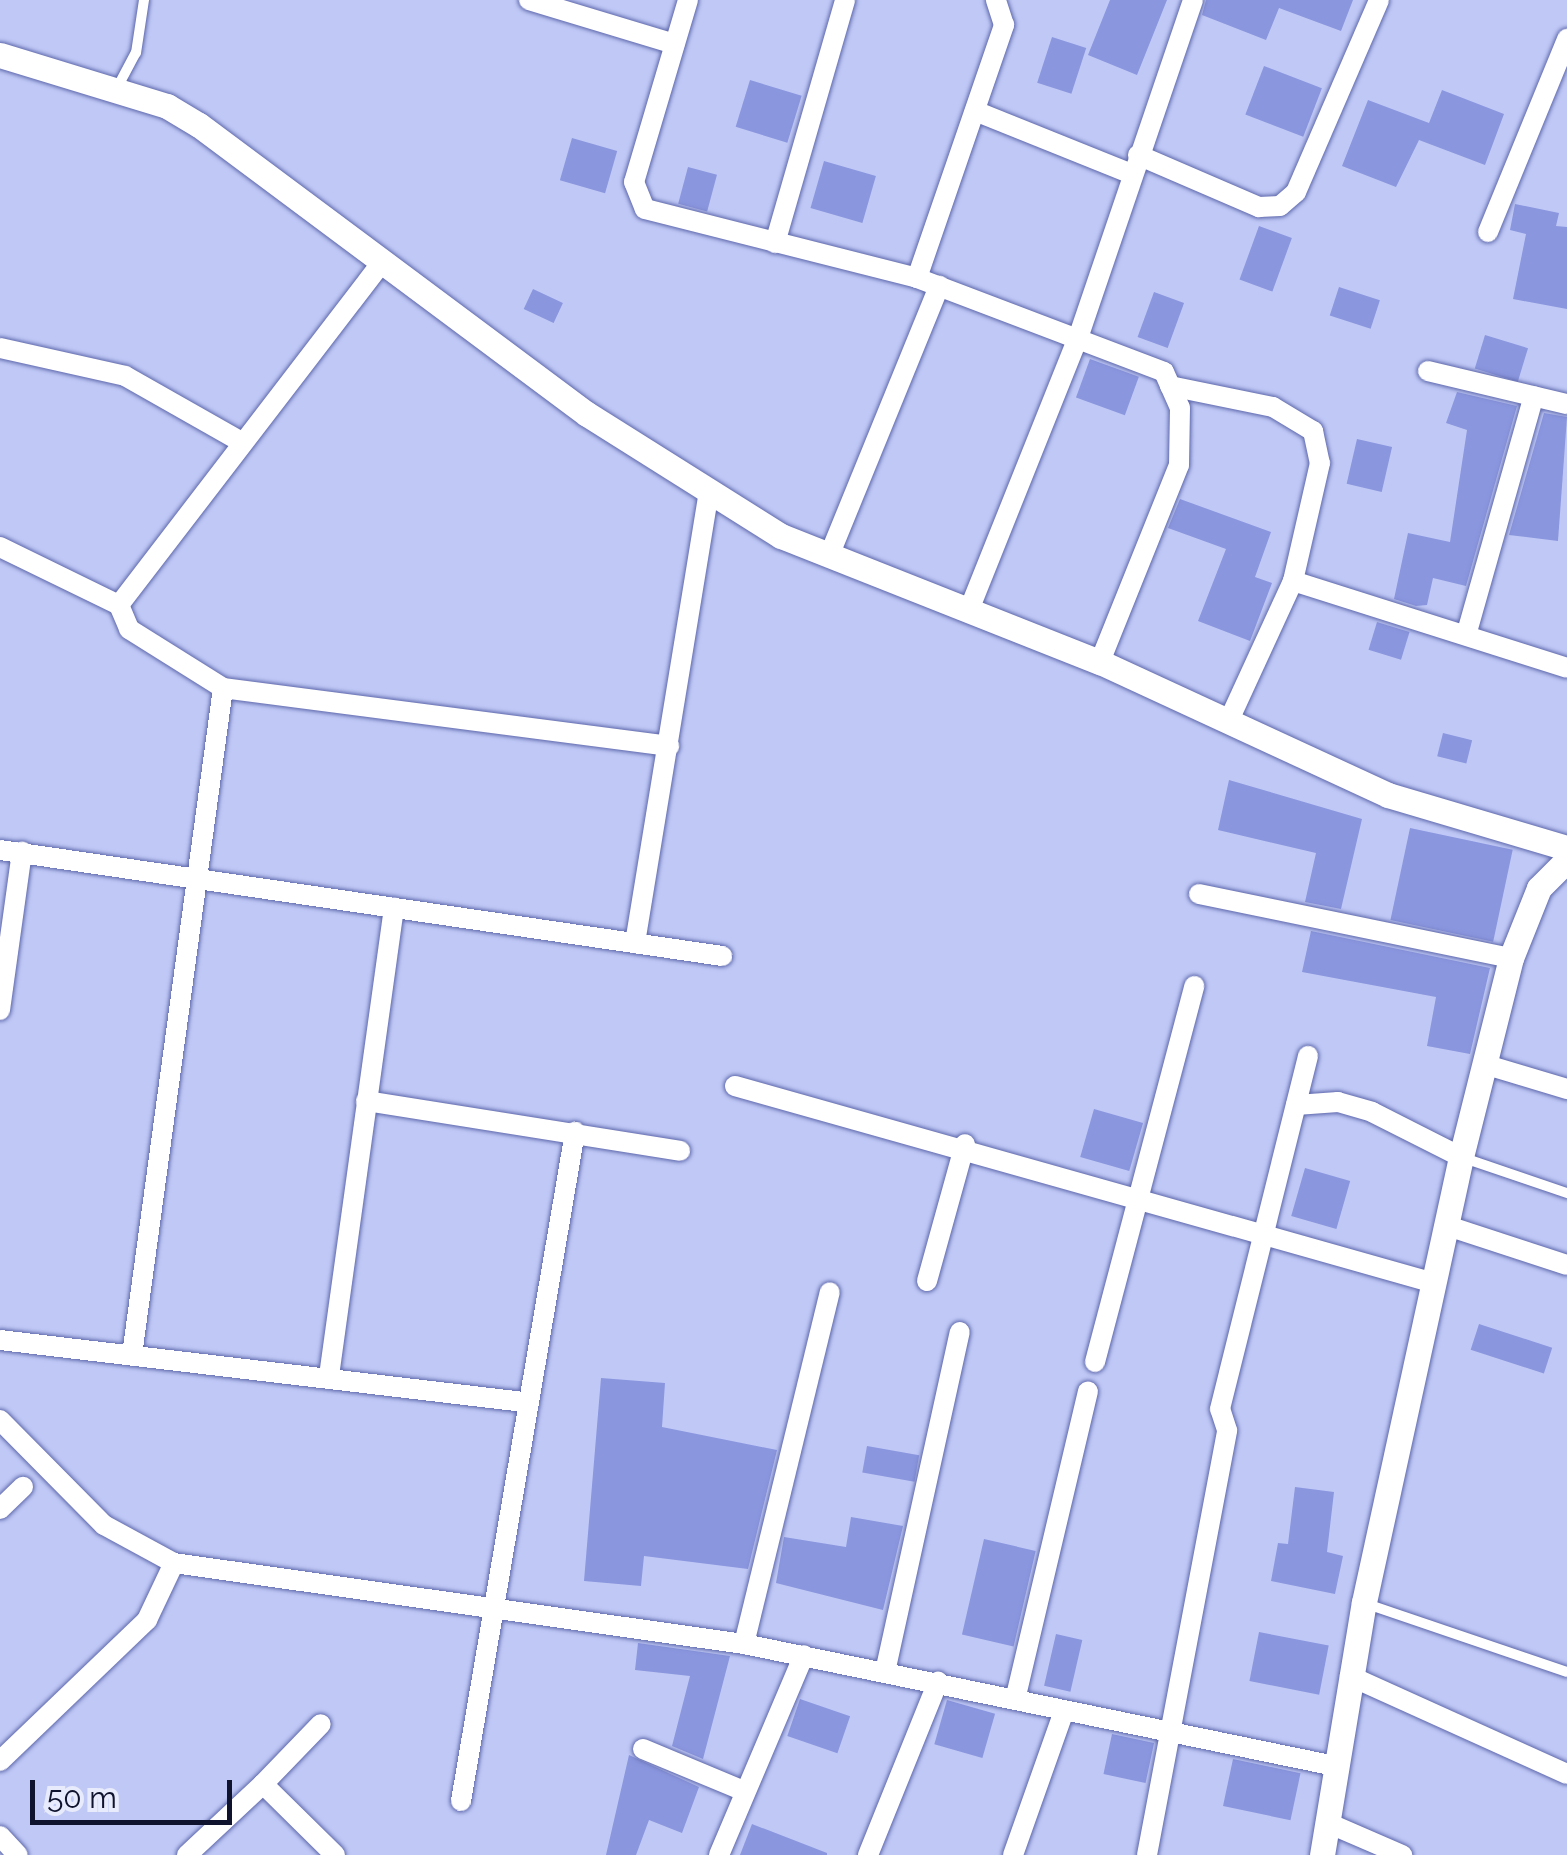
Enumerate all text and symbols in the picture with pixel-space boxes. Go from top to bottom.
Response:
scale bar [35,1760,238,1822]
text: 50 m [47,1780,117,1815]

